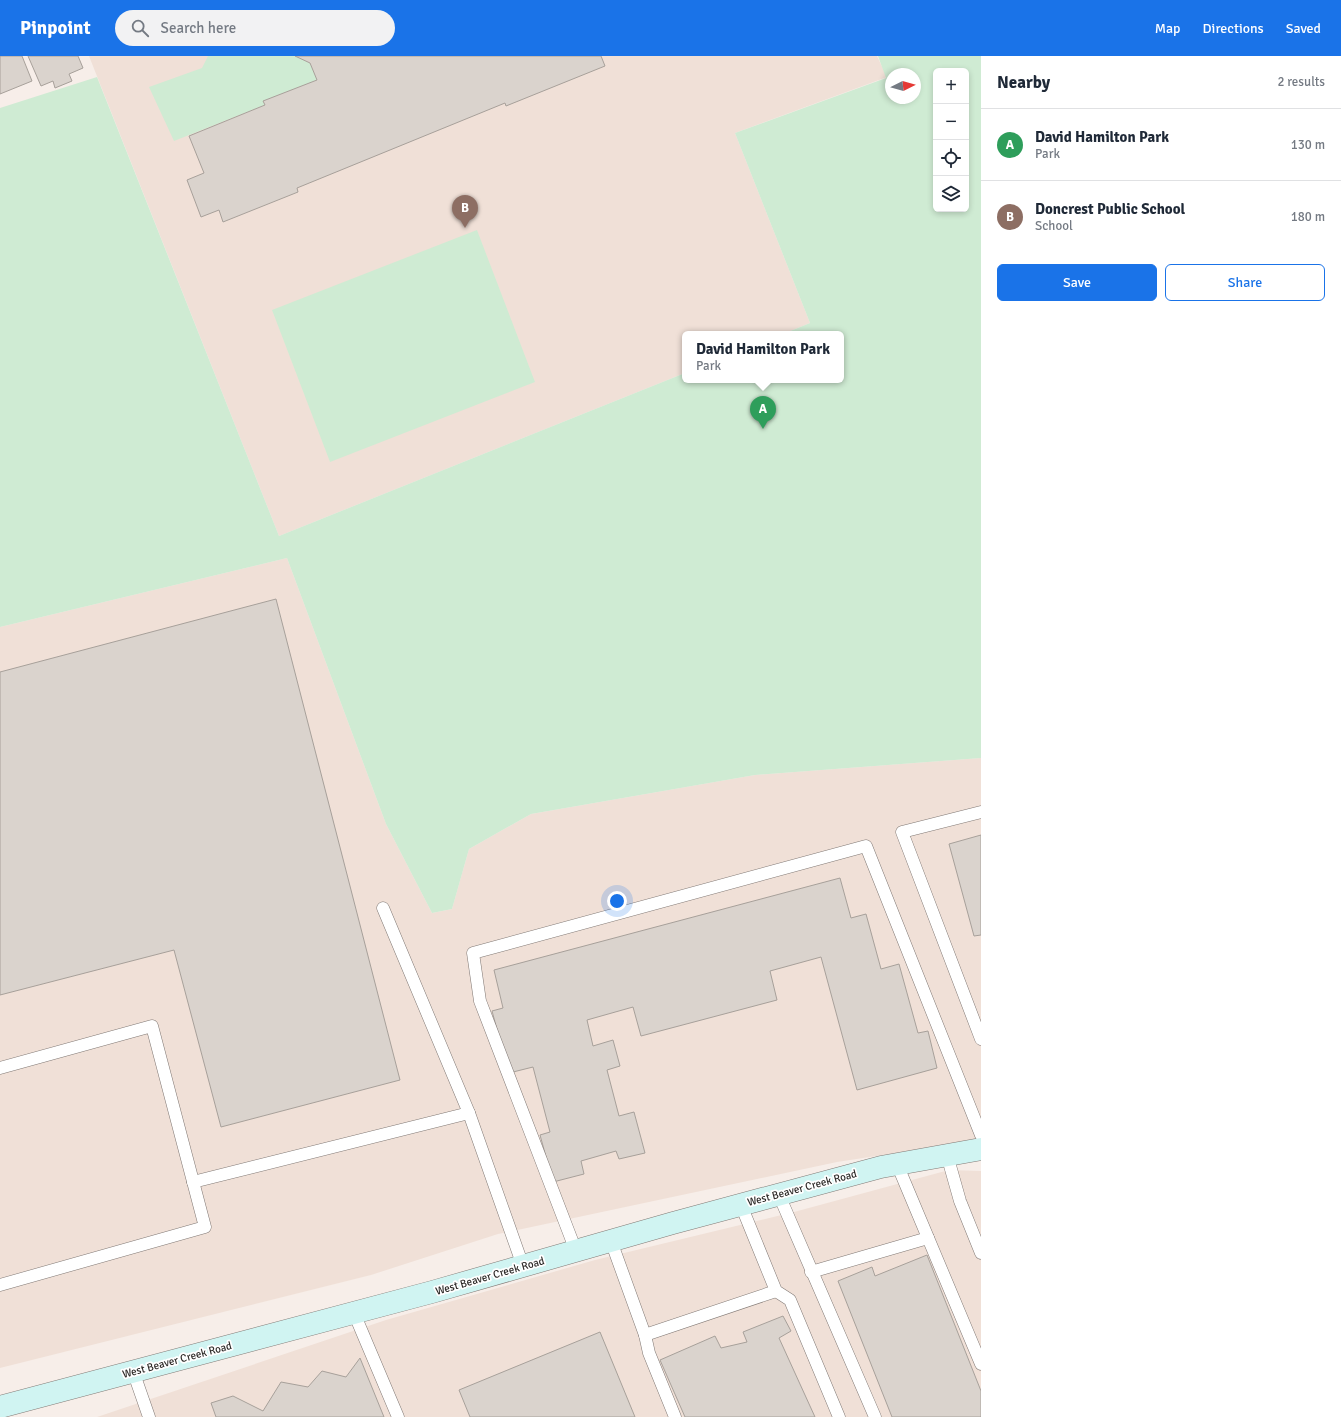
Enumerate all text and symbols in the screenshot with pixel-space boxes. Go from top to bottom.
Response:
search box [115,10,395,46]
text: Pinpoint [20,16,91,40]
icon: search [129,17,151,39]
text: Search here [161,19,236,37]
text: Map [1155,20,1181,37]
text: Directions [1203,20,1264,37]
text: Saved [1286,20,1321,37]
north arrow [885,68,921,104]
map controls [933,68,969,212]
button: + [933,68,969,104]
text: Nearby [997,72,1050,93]
text: 2 results [1277,74,1325,90]
button: − [933,104,969,140]
text: David Hamilton Park [1035,128,1169,146]
text: A [1006,137,1014,153]
text: 130 m [1291,137,1325,153]
button: locate [933,140,969,176]
text: Park [1035,146,1060,162]
button: layers [933,176,969,212]
pin: B [452,195,478,228]
text: Doncrest Public School [1035,200,1185,218]
text: B [1006,209,1014,225]
text: 180 m [1291,209,1325,225]
text: School [1035,218,1073,234]
button: Save [997,264,1157,301]
button: Share [1165,264,1325,301]
popup [682,331,844,383]
text: David Hamilton Park [696,340,830,358]
text: Park [696,358,721,374]
pin: A [750,396,776,429]
your location [607,891,627,911]
street label: West Beaver Creek Road [746,1167,858,1209]
street label: West Beaver Creek Road [434,1254,546,1298]
street label: West Beaver Creek Road [121,1339,233,1381]

